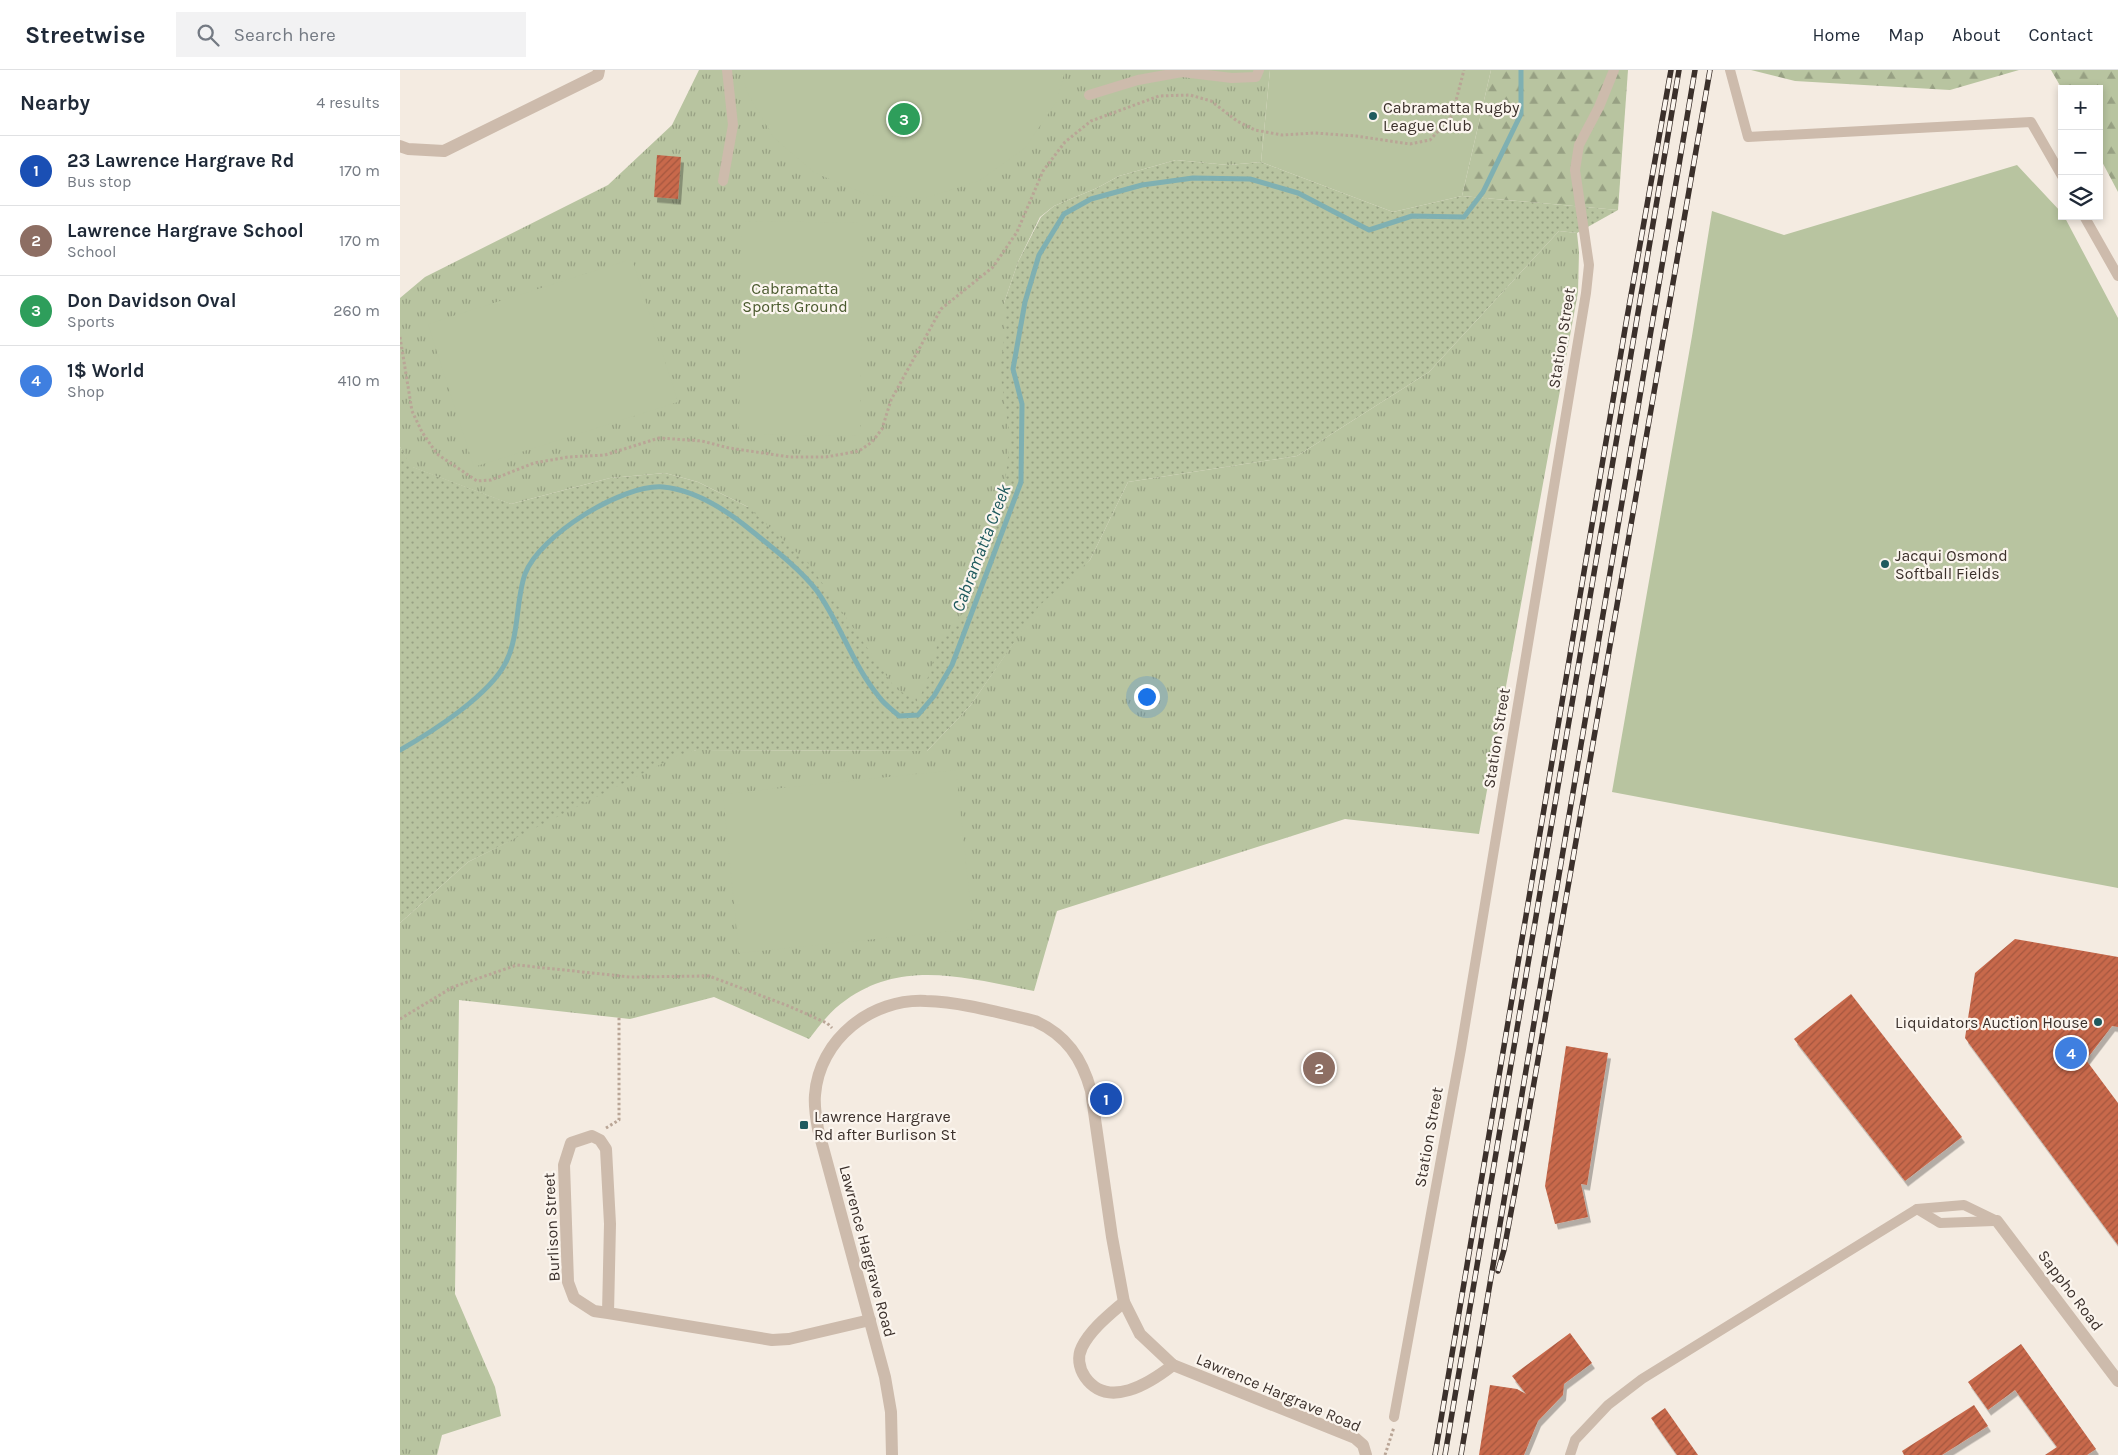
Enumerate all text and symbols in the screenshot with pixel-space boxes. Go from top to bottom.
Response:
search box [176,12,526,57]
text: Streetwise [25,21,146,49]
icon: search [194,21,222,49]
text: Search here [234,24,336,46]
text: Home [1812,24,1860,46]
text: Map [1888,24,1924,46]
text: About [1952,24,2001,46]
text: Contact [2029,24,2093,46]
map controls [2058,85,2103,220]
button: + [2058,85,2103,130]
text: Nearby [20,91,90,115]
text: 4 results [316,93,380,112]
place label: Cabramatta Rugby League Club [1383,98,1520,135]
pin: 3 [888,100,920,138]
marker: Cabramatta Rugby League Club [1367,110,1379,122]
button: − [2058,130,2103,175]
text: 23 Lawrence Hargrave Rd [67,150,294,172]
text: 1 [33,161,39,180]
text: 170 m [339,161,380,180]
text: Bus stop [67,172,131,191]
button: layers [2058,175,2103,220]
text: Lawrence Hargrave School [67,220,304,242]
text: 2 [31,231,41,250]
text: 170 m [339,231,380,250]
text: School [67,242,117,261]
park label: Cabramatta Sports Ground [742,279,848,316]
street label: Station Street [1544,287,1579,390]
text: Don Davidson Oval [67,290,237,312]
text: 3 [31,301,41,320]
text: 260 m [333,301,380,320]
text: Sports [67,312,115,331]
text: 1$ World [67,360,145,382]
text: 4 [31,371,41,390]
text: 410 m [338,371,380,390]
text: Shop [67,382,104,401]
water label: Cabramatta Creek [947,480,1016,615]
place label: Jacqui Osmond Softball Fields [1895,546,2008,583]
marker: Jacqui Osmond Softball Fields [1879,558,1891,570]
your location [1134,684,1160,710]
street label: Station Street [1479,687,1514,790]
place label: Liquidators Auction House [1895,1013,2088,1032]
marker: Liquidators Auction House [2092,1016,2104,1028]
pin: 4 [2055,1034,2087,1072]
pin: 2 [1303,1049,1335,1087]
pin: 1 [1090,1080,1122,1118]
street label: Station Street [1410,1086,1447,1189]
place label: Lawrence Hargrave Rd after Burlison St [814,1107,956,1144]
marker: Lawrence Hargrave Rd after Burlison St [798,1119,810,1131]
street label: Lawrence Hargrave Road [835,1163,900,1339]
street label: Burlison Street [539,1172,564,1282]
street label: Sappho Road [2034,1246,2107,1334]
street label: Lawrence Hargrave Road [1193,1349,1364,1436]

